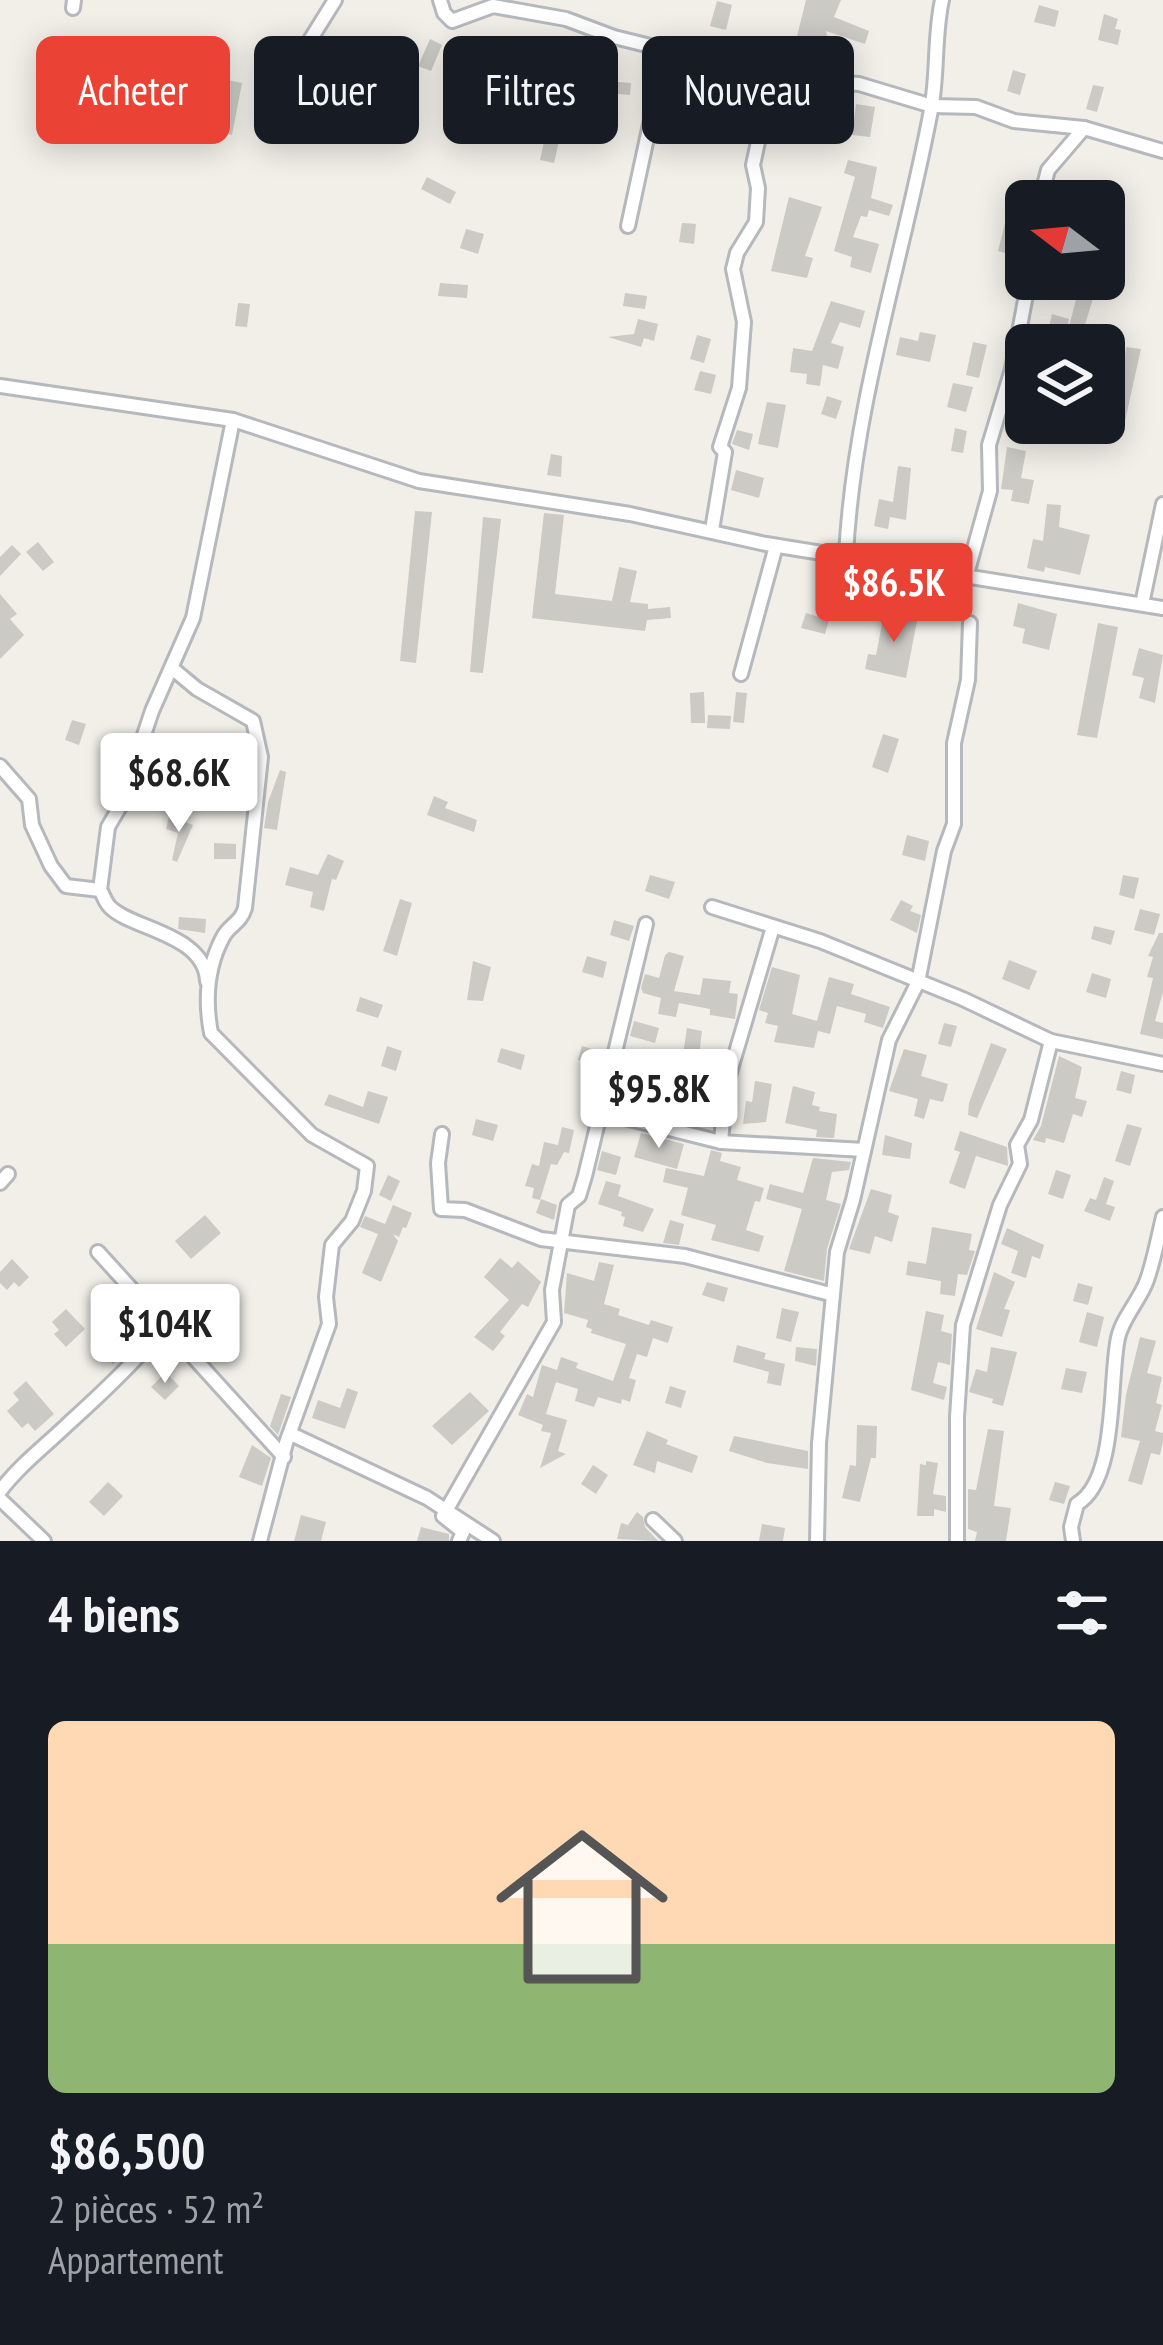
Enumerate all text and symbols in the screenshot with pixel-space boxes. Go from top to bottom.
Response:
chip: Acheter [36,36,230,144]
chip: Louer [254,36,419,144]
chip: Filtres [443,36,618,144]
chip: Nouveau [642,36,854,144]
north arrow [1005,180,1125,300]
map controls [1005,180,1125,444]
button: layers [1005,324,1125,444]
pin: $86.5K [796,543,992,645]
text: $86.5K [842,556,946,607]
pin: $68.6K [81,733,277,835]
text: $68.6K [127,746,231,797]
pin: $95.8K [561,1049,757,1151]
text: $95.8K [607,1062,711,1113]
pin: $104K [81,1284,249,1386]
text: $104K [118,1297,212,1348]
text: 4 biens [48,1580,179,1646]
icon: filters [1049,1580,1115,1646]
icon: home [474,1799,690,2015]
text: $86,500 [48,2117,205,2183]
text: 2 pièces · 52 m² [48,2183,264,2234]
text: Appartement [48,2234,223,2285]

